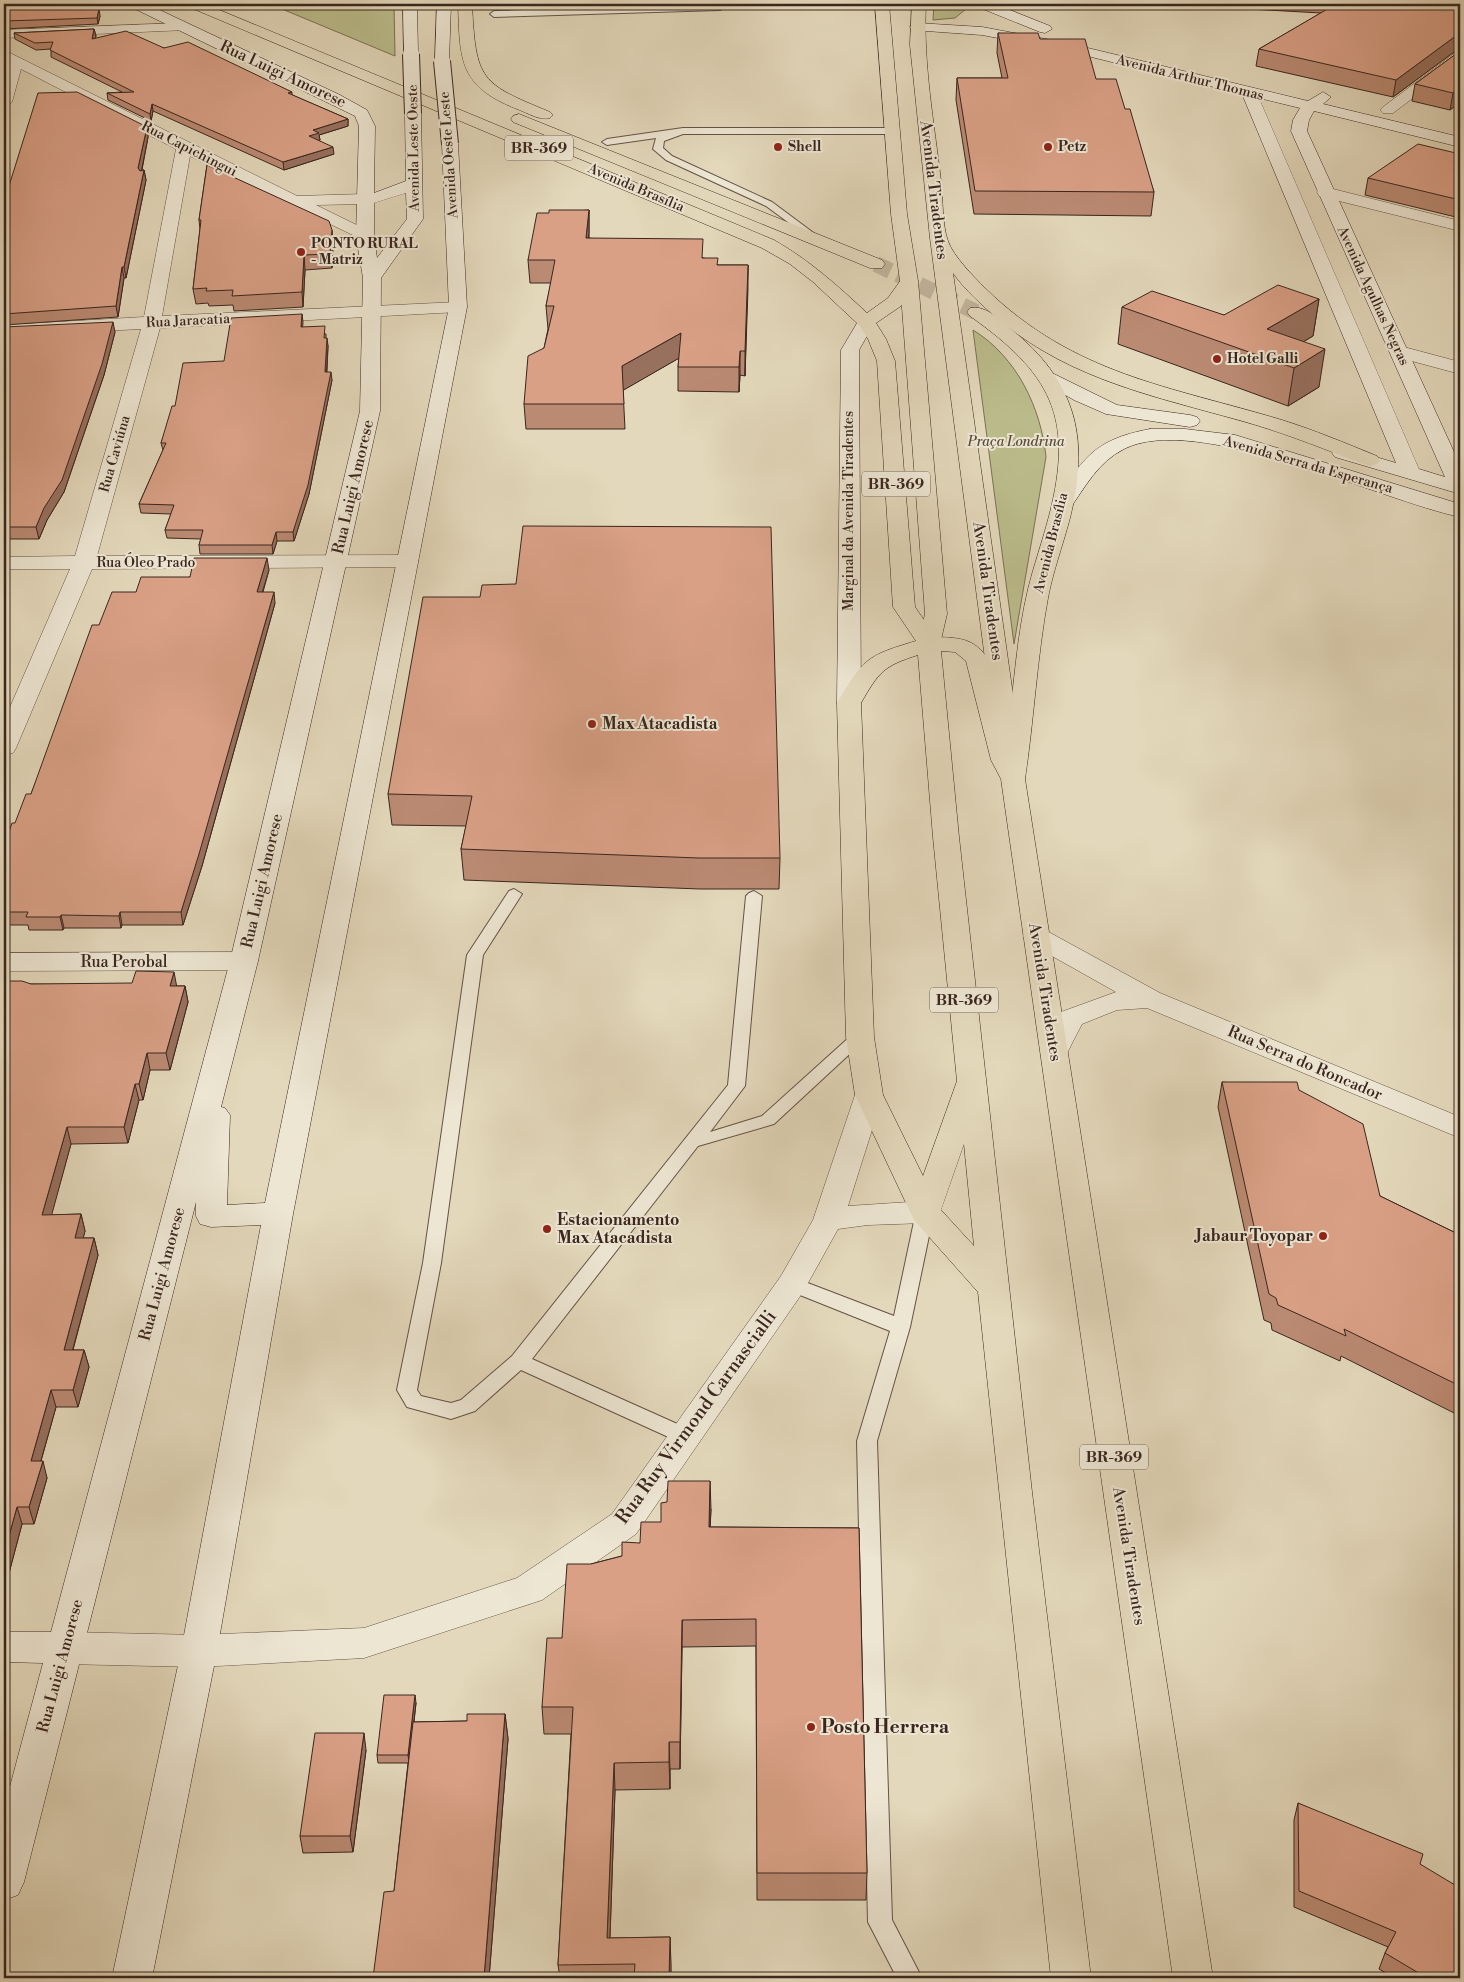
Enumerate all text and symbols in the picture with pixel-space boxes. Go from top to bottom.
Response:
street label: Rua Luigi Amorese [217,36,349,112]
street label: Avenida Arthur Thomas [1113,51,1266,105]
street label: Avenida Leste Oeste [404,84,424,213]
street label: Avenida Oeste Leste [436,91,462,220]
street label: Rua Capichingui [138,117,240,181]
street label: Avenida Tiradentes [915,118,952,261]
road number: BR-369 [505,136,573,160]
place label: Shell [788,138,822,156]
place label: Petz [1058,138,1086,156]
marker: Shell [772,141,784,153]
marker: Petz [1042,141,1054,153]
street label: Avenida Brasília [584,159,688,217]
street label: Avenida Agulhas Negras [1332,223,1413,368]
place label: PONTO RURAL - Matriz [311,235,418,269]
marker: PONTO RURAL - Matriz [295,246,307,258]
street label: Rua Jaracatia [145,310,232,332]
place label: Hotel Galli [1227,350,1299,368]
marker: Hotel Galli [1211,353,1223,365]
street label: Marginal da Avenida Tiradentes [840,411,858,611]
street label: Rua Caviúna [95,413,135,495]
street label: Rua Luigi Amorese [328,418,378,556]
street label: Avenida Serra da Esperança [1220,432,1396,498]
park label: Praça Londrina [966,433,1065,451]
road number: BR-369 [862,472,930,496]
street label: Avenida Brasília [1030,490,1072,596]
street label: Avenida Tiradentes [968,519,1008,662]
street label: Rua Óleo Prado [96,552,196,572]
place label: Max Atacadista [602,714,718,734]
marker: Max Atacadista [586,718,598,730]
street label: Rua Luigi Amorese [237,812,287,950]
street label: Avenida Tiradentes [1024,920,1066,1063]
street label: Rua Perobal [80,952,168,972]
road number: BR-369 [930,988,998,1012]
street label: Rua Serra do Roncador [1225,1021,1386,1105]
street label: Rua Luigi Amorese [135,1205,189,1343]
place label: Estacionamento Max Atacadista [557,1210,679,1248]
marker: Estacionamento Max Atacadista [541,1223,553,1235]
place label: Jabaur Toyopar [1194,1226,1313,1246]
marker: Jabaur Toyopar [1317,1230,1329,1242]
street label: Rua Ruy Virmond Carnascialli [610,1305,782,1529]
road number: BR-369 [1080,1444,1148,1470]
street label: Avenida Tiradentes [1108,1484,1150,1627]
street label: Rua Luigi Amorese [33,1597,87,1735]
place label: Posto Herrera [821,1715,950,1739]
marker: Posto Herrera [805,1721,817,1733]

